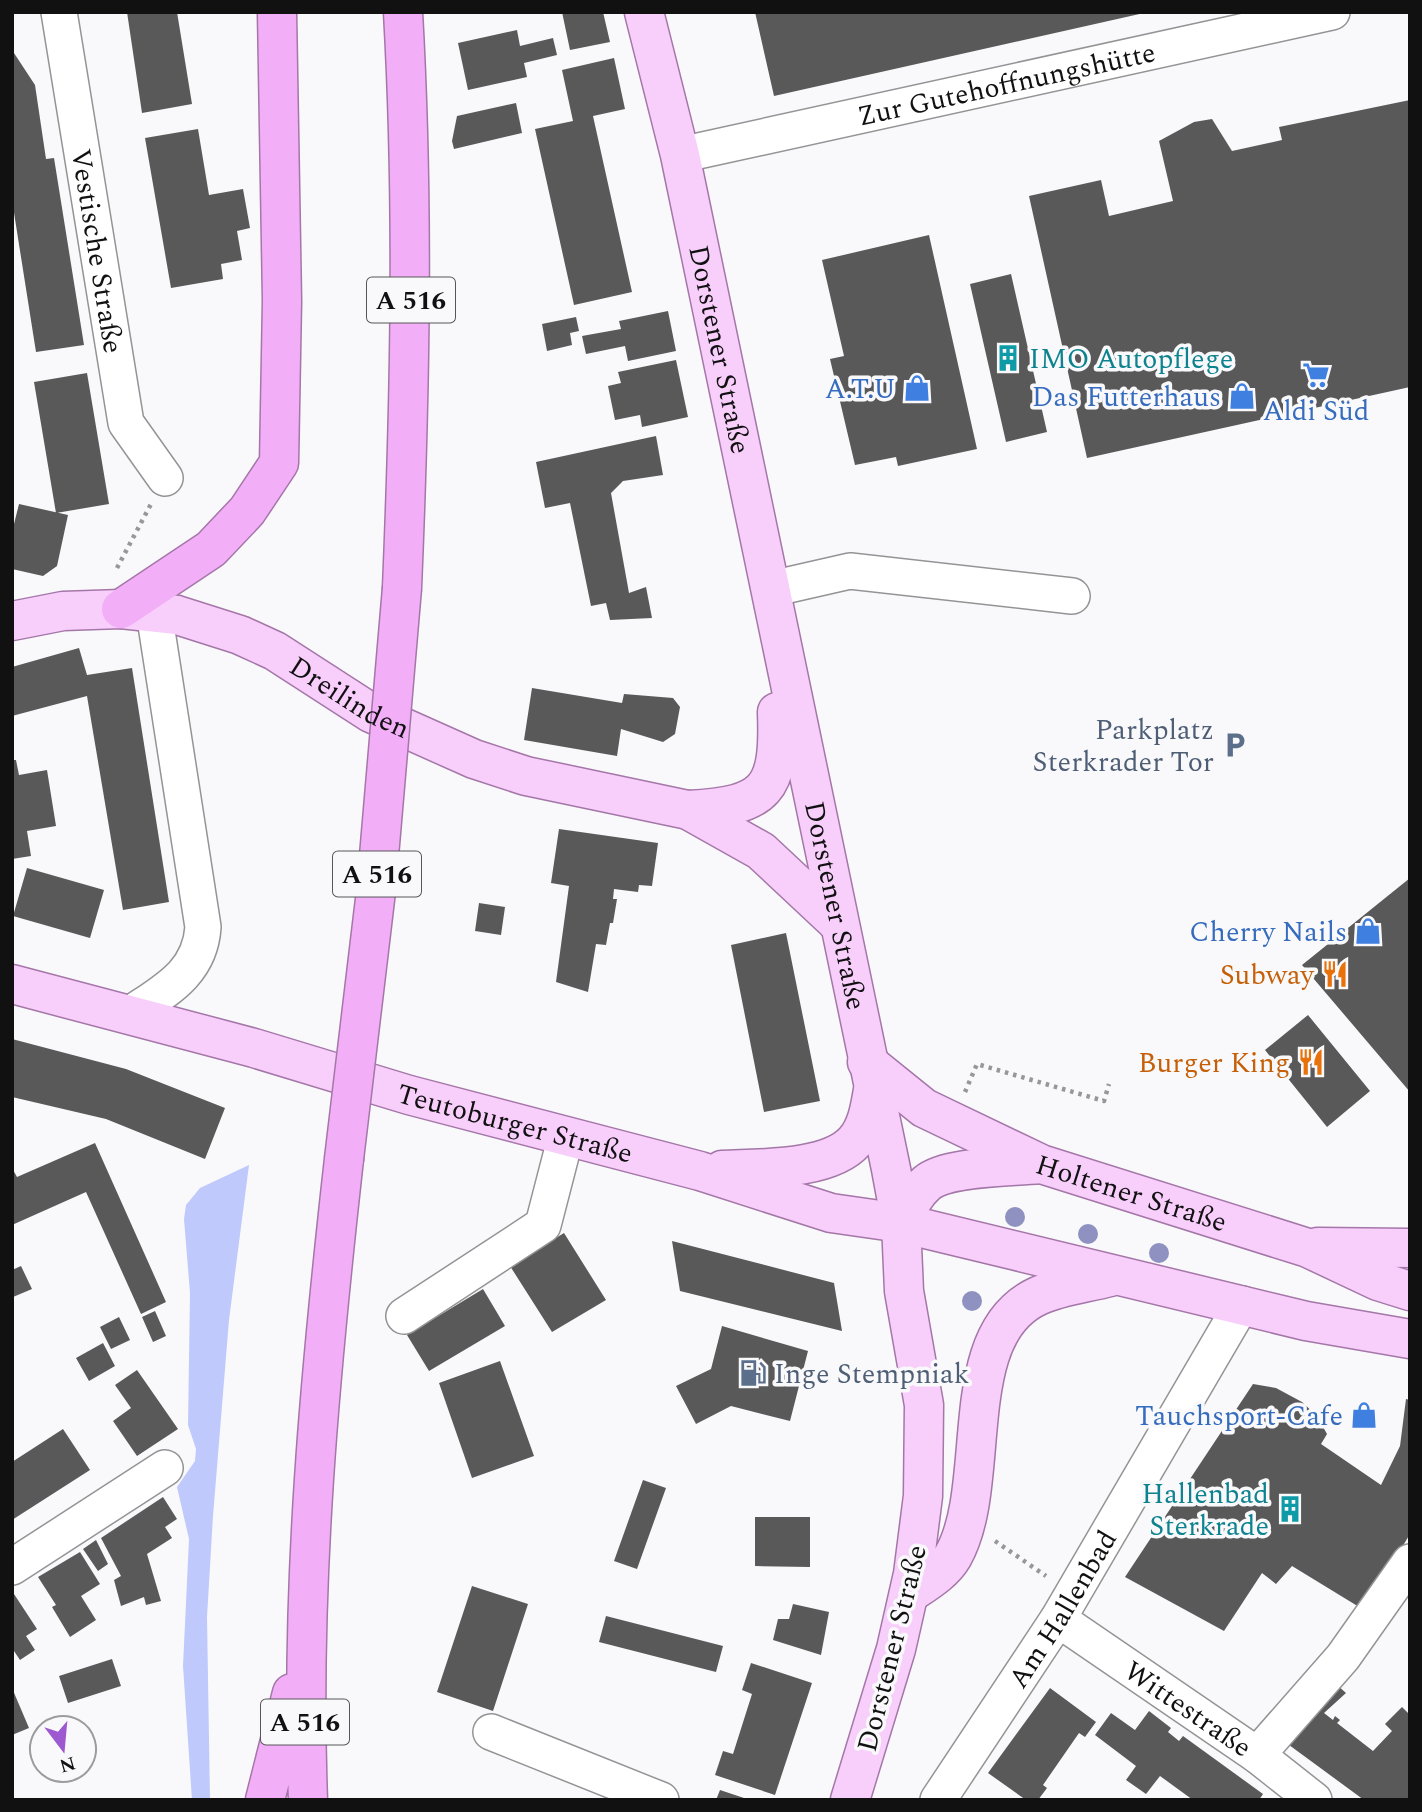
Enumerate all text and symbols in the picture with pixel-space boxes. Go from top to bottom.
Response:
street label: Zur Gutehoffnungshütte [854,31,1160,138]
street label: Vestische Straße [59,146,134,357]
street label: Dorstener Straße [676,241,762,458]
road number: A 516 [367,278,455,322]
place label: IMO Autopflege [1029,338,1233,381]
building icon: IMO Autopflege [993,343,1023,373]
supermarket icon: Aldi Süd [1301,360,1331,390]
place label: A.T.U [825,368,896,411]
shop icon: A.T.U [902,373,932,403]
place label: Das Futterhaus [1032,376,1221,419]
shop icon: Das Futterhaus [1227,381,1257,411]
place label: Aldi Süd [1263,390,1369,433]
street label: Dreilinden [280,646,416,751]
place label: Parkplatz Sterkrader Tor [1033,709,1214,784]
parking icon: Parkplatz Sterkrader Tor [1220,730,1250,760]
street label: Dorstener Straße [792,798,877,1014]
road number: A 516 [333,852,421,897]
place label: Cherry Nails [1189,911,1347,954]
shop icon: Cherry Nails [1353,916,1383,946]
place label: Subway [1220,954,1316,997]
restaurant icon: Subway [1320,959,1350,989]
place label: Burger King [1138,1042,1290,1085]
restaurant icon: Burger King [1296,1047,1326,1077]
street label: Teutoburger Straße [392,1073,637,1176]
street label: Holtener Straße [1030,1144,1232,1244]
place label: Inge Stempniak [774,1353,969,1396]
fuel station icon: Inge Stempniak [738,1358,768,1388]
place label: Tauchsport-Cafe [1135,1395,1343,1438]
shop icon: Tauchsport-Cafe [1349,1400,1379,1430]
place label: Hallenbad Sterkrade [1142,1473,1269,1548]
building icon: Hallenbad Sterkrade [1275,1494,1305,1524]
street label: Am Hallenbad [998,1522,1129,1698]
street label: Dorstener Straße [846,1540,939,1756]
street label: Wittestraße [1115,1650,1260,1769]
road number: A 516 [261,1700,349,1744]
north arrow [28,1714,98,1784]
text: N [56,1748,79,1780]

